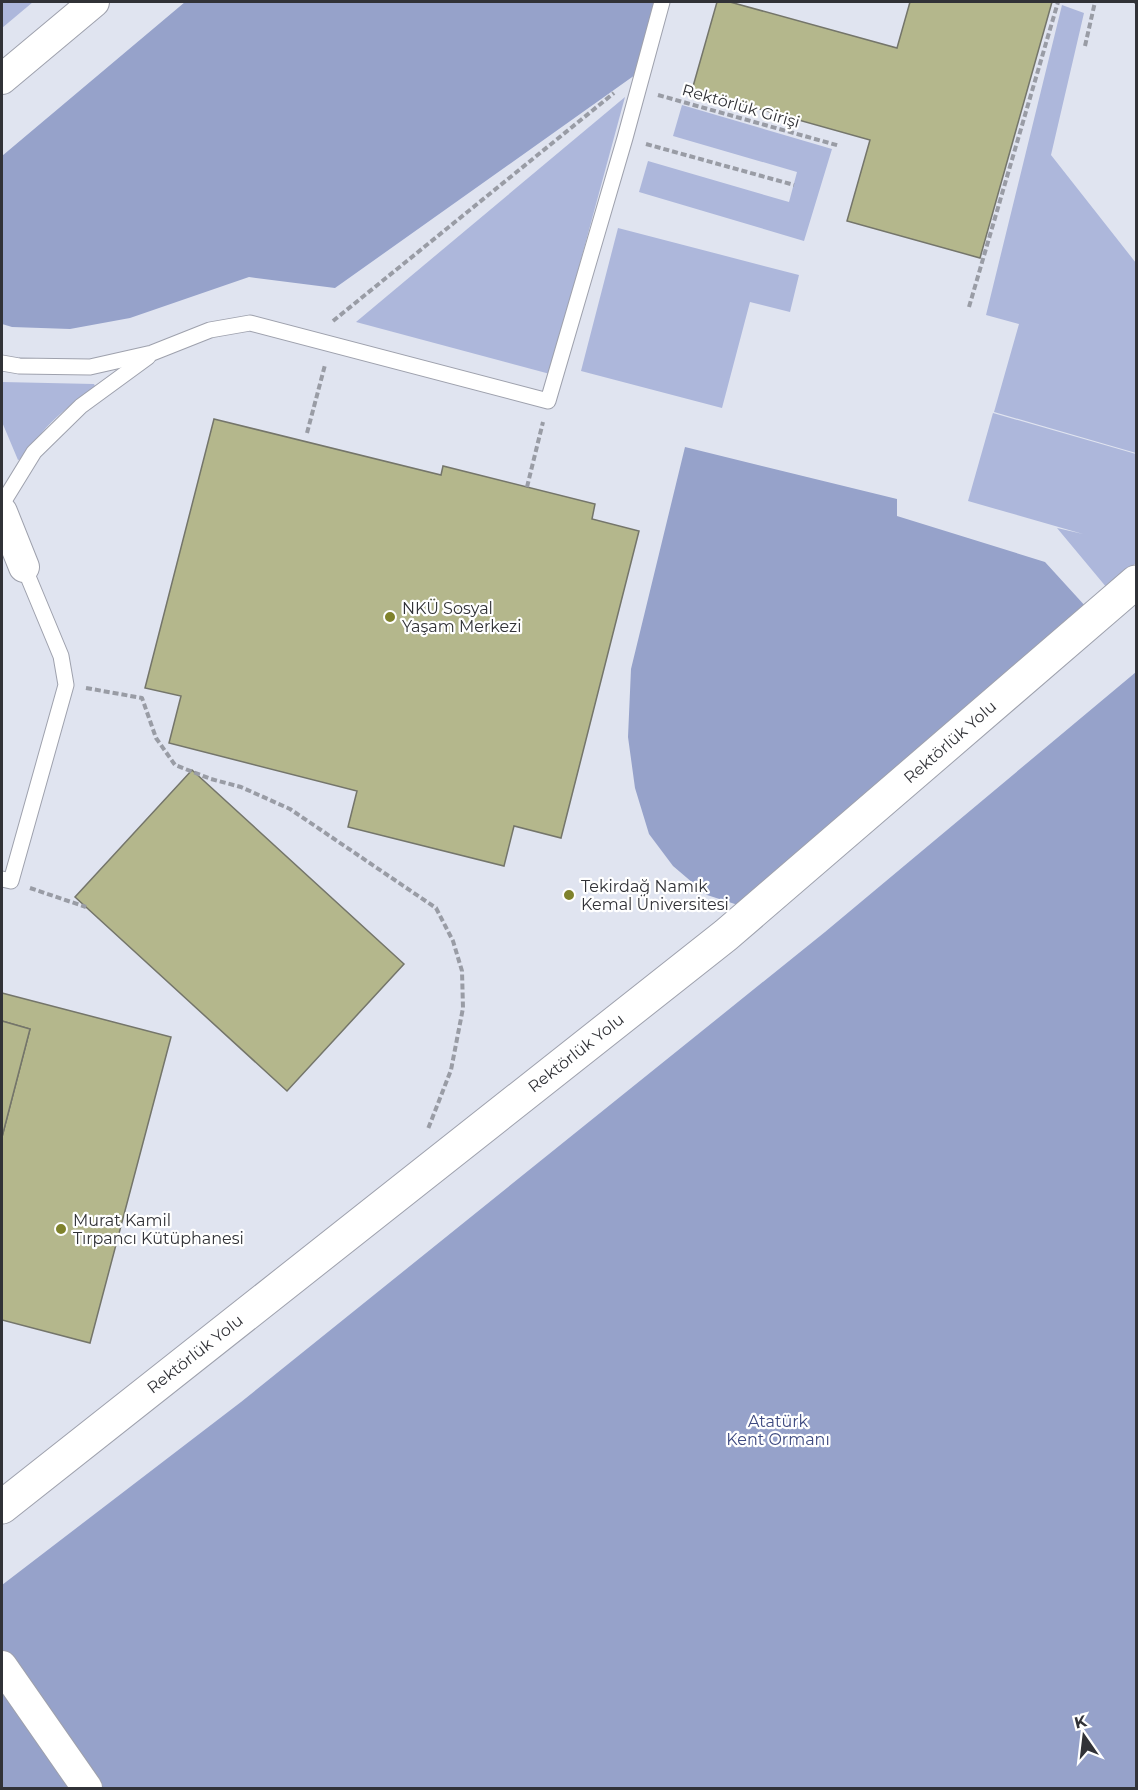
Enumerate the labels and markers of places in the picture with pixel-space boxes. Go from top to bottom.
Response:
place label: NKÜ Sosyal Yaşam Merkezi [402,598,522,636]
marker: NKÜ Sosyal Yaşam Merkezi [383,610,397,624]
place label: Tekirdağ Namık Kemal Üniversitesi [581,877,729,914]
marker: Tekirdağ Namık Kemal Üniversitesi [562,888,576,902]
place label: Murat Kamil Tırpancı Kütüphanesi [73,1211,244,1248]
marker: Murat Kamil Tırpancı Kütüphanesi [54,1222,68,1236]

